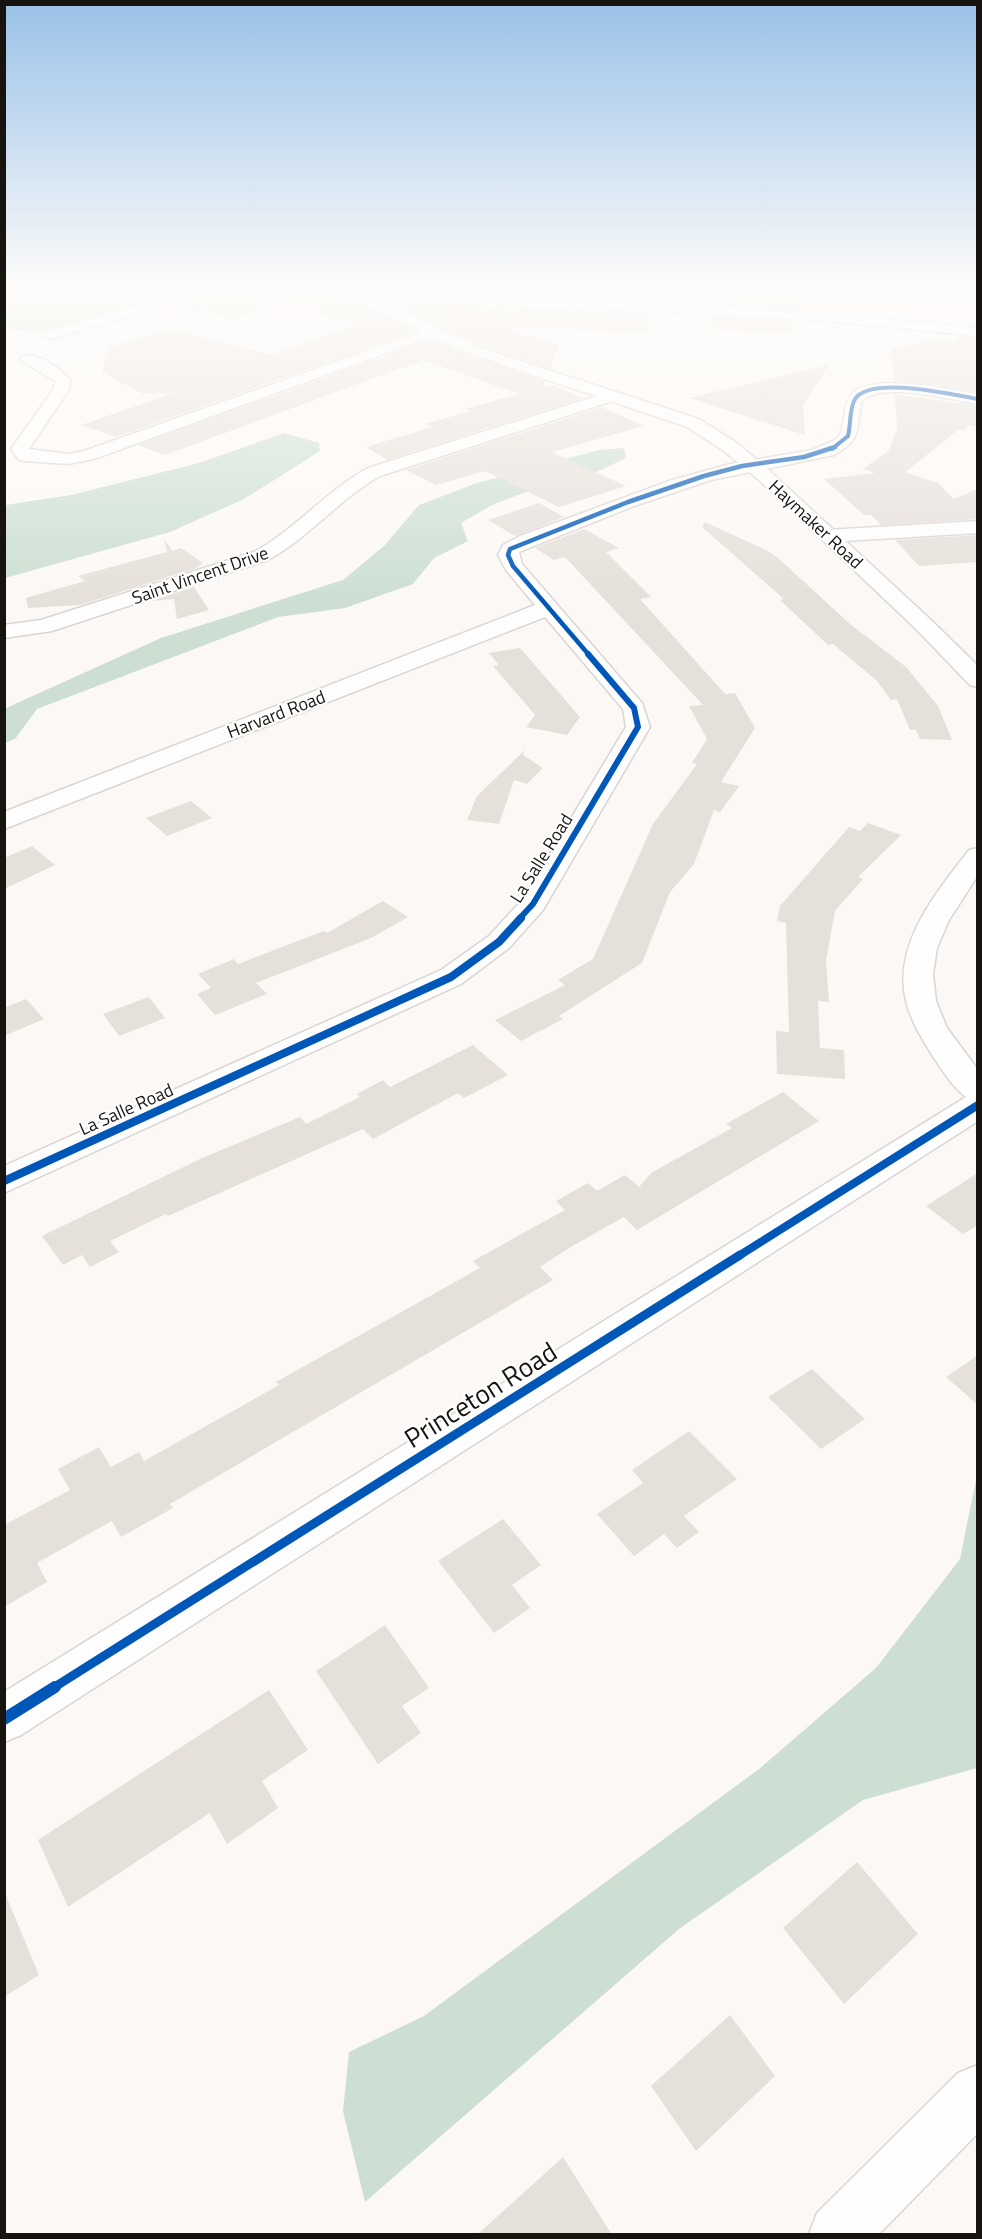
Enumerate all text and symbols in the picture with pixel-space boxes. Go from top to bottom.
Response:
street label: Haymaker Road [763,473,869,575]
street label: Saint Vincent Drive [128,539,272,611]
street label: Harvard Road [223,683,329,745]
street label: La Salle Road [503,808,579,908]
street label: La Salle Road [75,1076,177,1142]
street label: Princeton Road [396,1331,564,1457]

